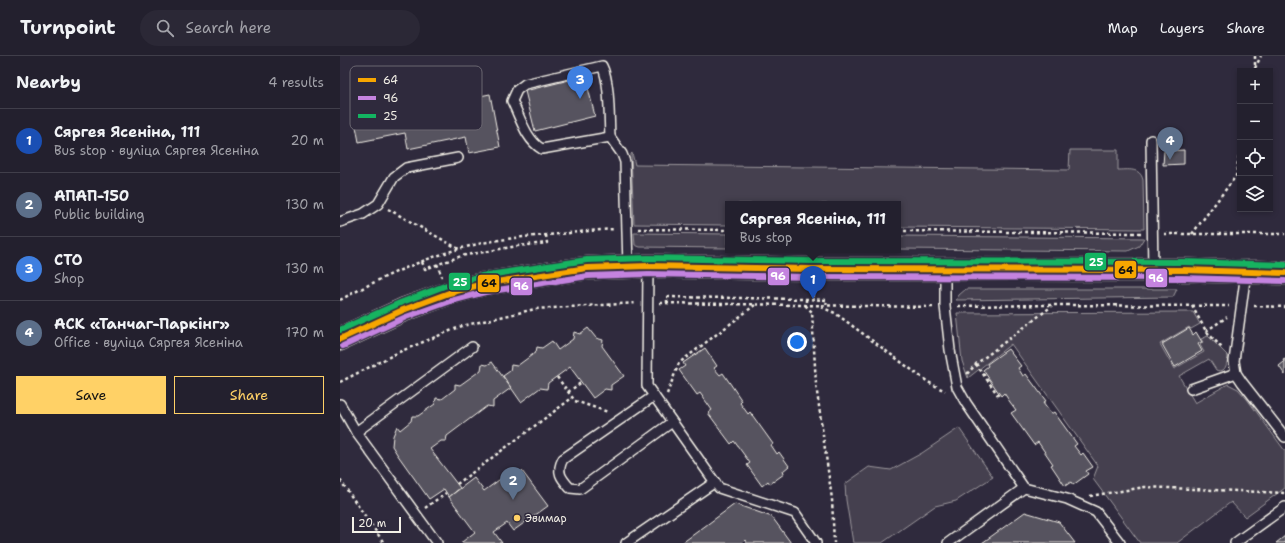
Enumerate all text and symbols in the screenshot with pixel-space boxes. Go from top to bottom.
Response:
search box [140,10,420,46]
text: Turnpoint [20,15,116,40]
icon: search [154,17,176,39]
text: Search here [186,18,271,38]
text: Map [1108,19,1138,37]
text: Layers [1160,19,1204,37]
text: Share [1226,19,1265,37]
legend [350,66,482,130]
pin: 3 [567,66,593,99]
map controls [1237,68,1273,212]
button: + [1237,68,1273,104]
text: Nearby [16,71,81,93]
text: 64 [383,73,398,88]
text: 4 results [268,74,324,91]
text: 96 [383,91,398,106]
button: − [1237,104,1273,140]
text: 25 [383,109,397,124]
text: Сяргея Ясеніна, 111 [54,122,200,142]
pin: 4 [1157,127,1183,160]
text: 1 [26,132,32,149]
text: 20 m [291,132,324,149]
button: locate [1237,140,1273,176]
text: Bus stop · вуліца Сяргея Ясеніна [54,142,259,159]
button: layers [1237,176,1273,212]
text: АПАП-150 [54,186,129,206]
text: 2 [24,196,34,213]
text: 130 m [286,196,324,213]
popup [725,201,901,253]
text: Public building [54,206,145,223]
text: Сяргея Ясеніна, 111 [740,209,886,229]
text: Bus stop [740,229,792,246]
text: СТО [54,250,82,270]
line badge: 25 [1084,252,1107,271]
text: 25 [1089,255,1103,270]
text: 3 [24,260,34,277]
text: 130 m [286,260,324,277]
line badge: 64 [1114,260,1137,279]
text: 64 [1118,263,1134,278]
pin: 1 [800,266,826,299]
line badge: 96 [767,267,790,286]
line badge: 96 [1145,268,1168,288]
text: 96 [770,269,786,284]
text: Shop [54,270,84,287]
text: 96 [1148,271,1164,286]
line badge: 25 [448,272,471,291]
line badge: 64 [477,274,500,293]
text: 25 [453,275,467,290]
text: 64 [481,276,497,291]
line badge: 96 [510,277,533,296]
text: 96 [513,279,529,294]
text: АСК «Танчаг-Паркінг» [54,314,230,334]
text: 4 [24,324,34,341]
text: 170 m [286,324,324,341]
your location [787,332,807,352]
text: Office · вуліца Сяргея Ясеніна [54,334,243,351]
button: Save [16,376,166,414]
button: Share [174,376,324,414]
pin: 2 [500,467,526,500]
place label: Эвимар [525,511,567,526]
marker: Эвимар [512,513,522,523]
scale bar [352,515,401,534]
text: 20 m [358,516,386,531]

